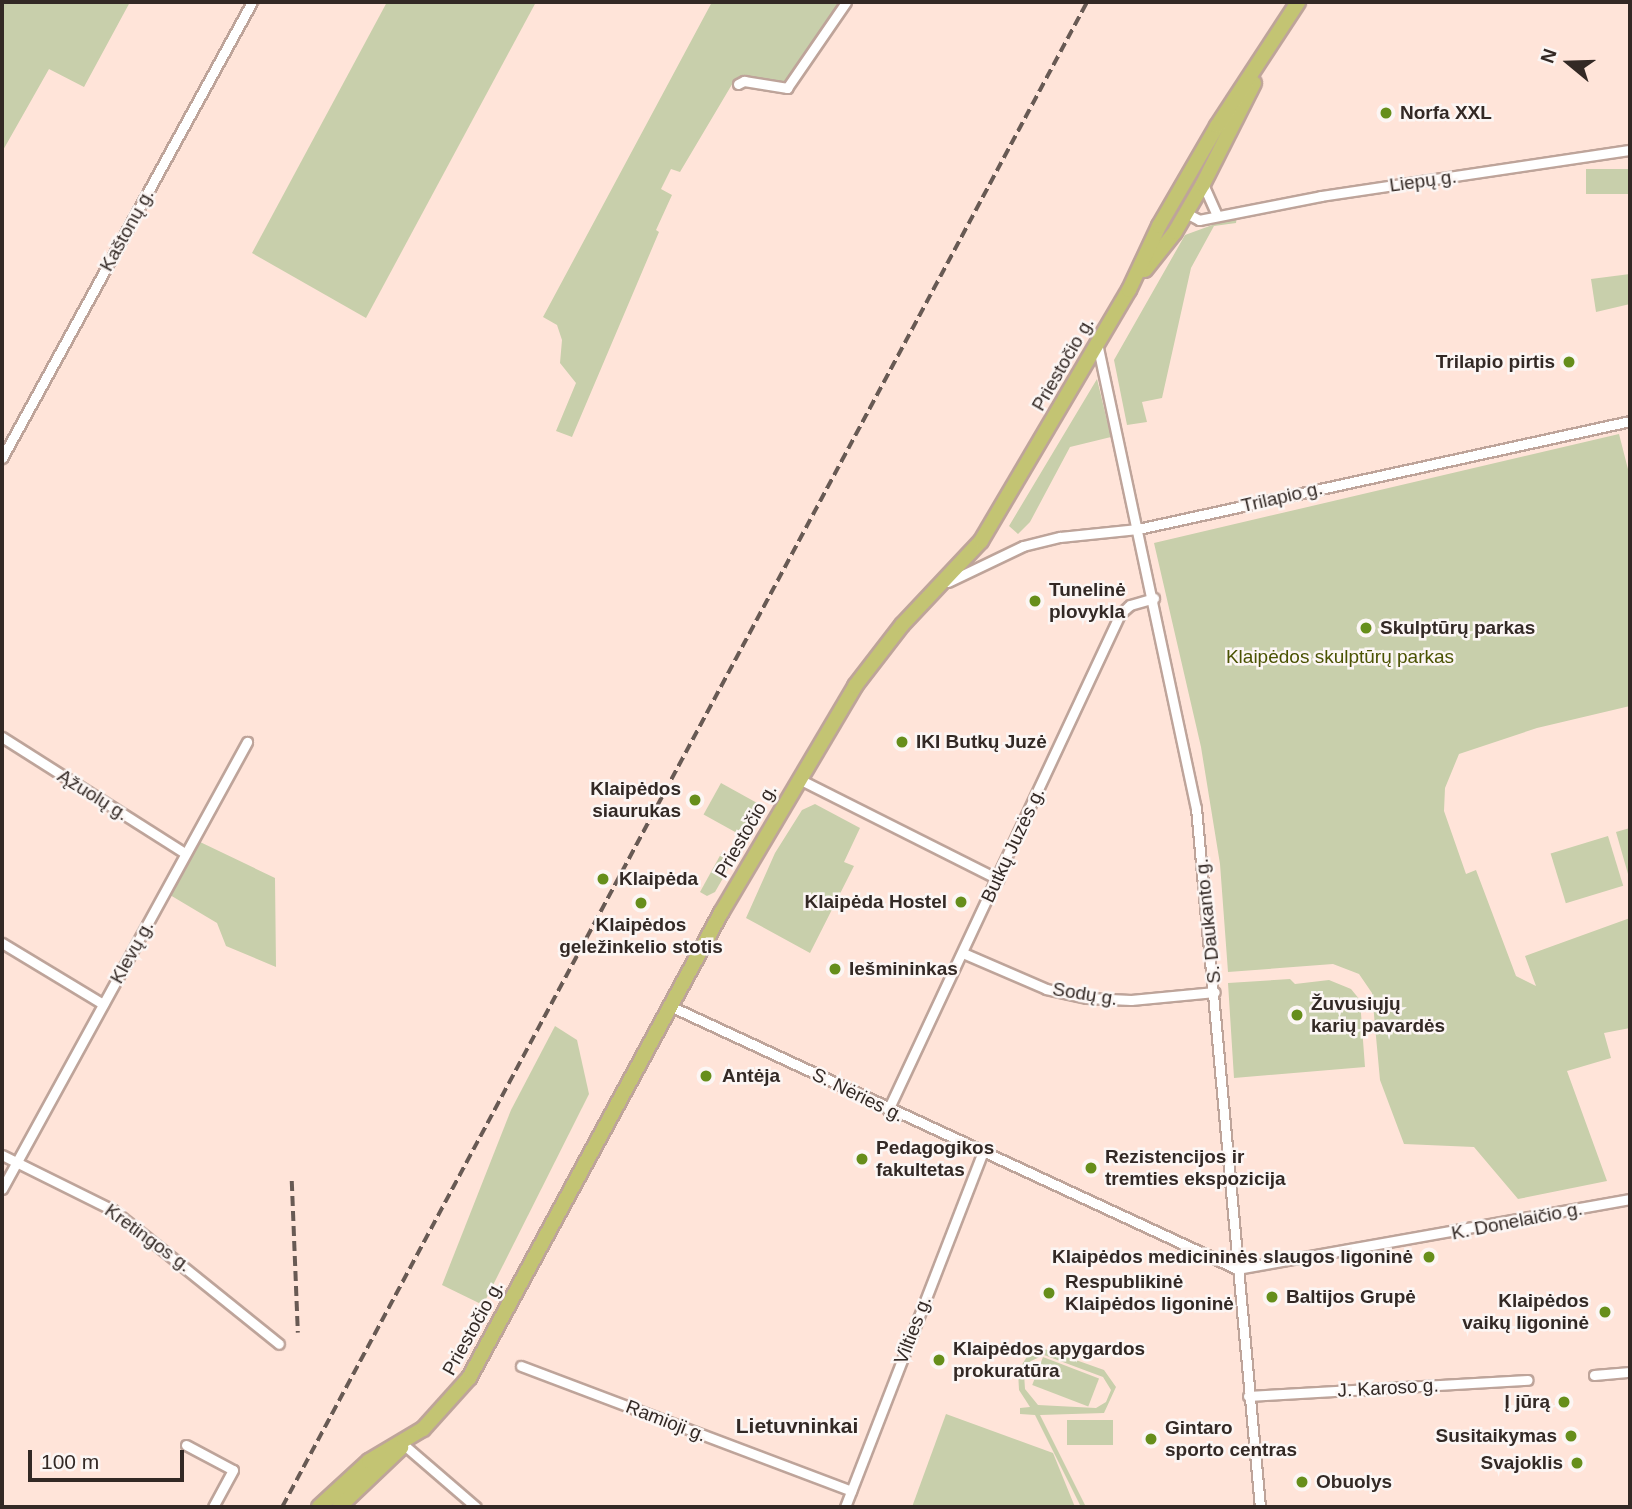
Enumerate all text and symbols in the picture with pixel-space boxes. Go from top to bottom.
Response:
north arrow [1534,28,1604,98]
text: N [1537,46,1561,66]
place label: Norfa XXL [1400,102,1492,124]
marker: Norfa XXL [1378,105,1394,121]
street label: Liepų g. [1388,165,1458,197]
street label: Kaštonų g. [95,185,159,275]
street label: Priestočio g. [1027,313,1099,415]
place label: Trilapio pirtis [1436,351,1555,373]
marker: Trilapio pirtis [1561,354,1577,370]
street label: Trilapio g. [1239,477,1325,517]
place label: Tunelinė plovykla [1049,579,1126,623]
marker: Tunelinė plovykla [1027,593,1043,609]
place label: Skulptūrų parkas [1380,617,1535,639]
marker: Skulptūrų parkas [1358,620,1374,636]
park label: Klaipėdos skulptūrų parkas [1226,646,1454,668]
place label: IKI Butkų Juzė [916,731,1047,753]
marker: IKI Butkų Juzė [894,734,910,750]
street label: Ąžuolų g. [53,764,133,826]
place label: Klaipėdos siaurukas [590,778,681,822]
street label: Priestočio g. [710,780,782,882]
street label: Butkų Juzės g. [976,784,1050,906]
marker: Klaipėdos siaurukas [687,792,703,808]
street label: S. Daukanto g. [1190,857,1226,985]
place label: Klaipėda [619,868,698,890]
marker: Klaipėda [593,869,613,889]
place label: Klaipėda Hostel [804,891,947,913]
marker: Klaipėda Hostel [953,894,969,910]
marker: Klaipėdos geležinkelio stotis [633,895,649,911]
place label: Klaipėdos geležinkelio stotis [559,914,723,958]
street label: Klevų g. [105,916,159,988]
place label: Iešmininkas [849,958,958,980]
marker: Iešmininkas [827,961,843,977]
street label: Sodų g. [1051,978,1119,1010]
place label: Žuvusiųjų karių pavardės [1311,993,1445,1037]
marker: Žuvusiųjų karių pavardės [1289,1007,1305,1023]
street label: S. Nėries g. [808,1063,908,1127]
place label: Antėja [722,1065,780,1087]
marker: Antėja [696,1066,716,1086]
place label: Pedagogikos fakultetas [876,1137,994,1181]
place label: Rezistencijos ir tremties ekspozicija [1105,1146,1286,1190]
marker: Pedagogikos fakultetas [854,1151,870,1167]
marker: Rezistencijos ir tremties ekspozicija [1083,1160,1099,1176]
street label: K. Donelaičio g. [1450,1197,1584,1245]
street label: Kretingos g. [100,1199,196,1277]
place label: Klaipėdos medicininės slaugos ligoninė [1052,1246,1413,1268]
marker: Klaipėdos medicininės slaugos ligoninė [1419,1247,1439,1267]
place label: Respublikinė Klaipėdos ligoninė [1065,1271,1234,1315]
street label: Priestočio g. [438,1277,508,1379]
marker: Respublikinė Klaipėdos ligoninė [1039,1283,1059,1303]
place label: Baltijos Grupė [1286,1286,1416,1308]
marker: Baltijos Grupė [1264,1289,1280,1305]
place label: Klaipėdos vaikų ligoninė [1462,1290,1589,1334]
street label: Vilties g. [890,1293,936,1367]
marker: Klaipėdos vaikų ligoninė [1595,1302,1615,1322]
place label: Klaipėdos apygardos prokuratūra [953,1338,1145,1382]
marker: Klaipėdos apygardos prokuratūra [931,1352,947,1368]
street label: J. Karoso g. [1337,1374,1439,1402]
place label: Į jūrą [1505,1391,1550,1413]
marker: Į jūrą [1556,1394,1572,1410]
street label: Ramioji g. [622,1395,710,1447]
district label: Lietuvninkai [736,1413,858,1439]
place label: Gintaro sporto centras [1165,1417,1297,1461]
place label: Susitaikymas [1436,1425,1557,1447]
marker: Susitaikymas [1563,1428,1579,1444]
marker: Gintaro sporto centras [1143,1431,1159,1447]
scale bar [32,1436,187,1480]
text: 100 m [41,1450,99,1473]
place label: Svajoklis [1481,1452,1563,1474]
marker: Svajoklis [1569,1455,1585,1471]
place label: Obuolys [1316,1471,1392,1493]
marker: Obuolys [1294,1474,1310,1490]

